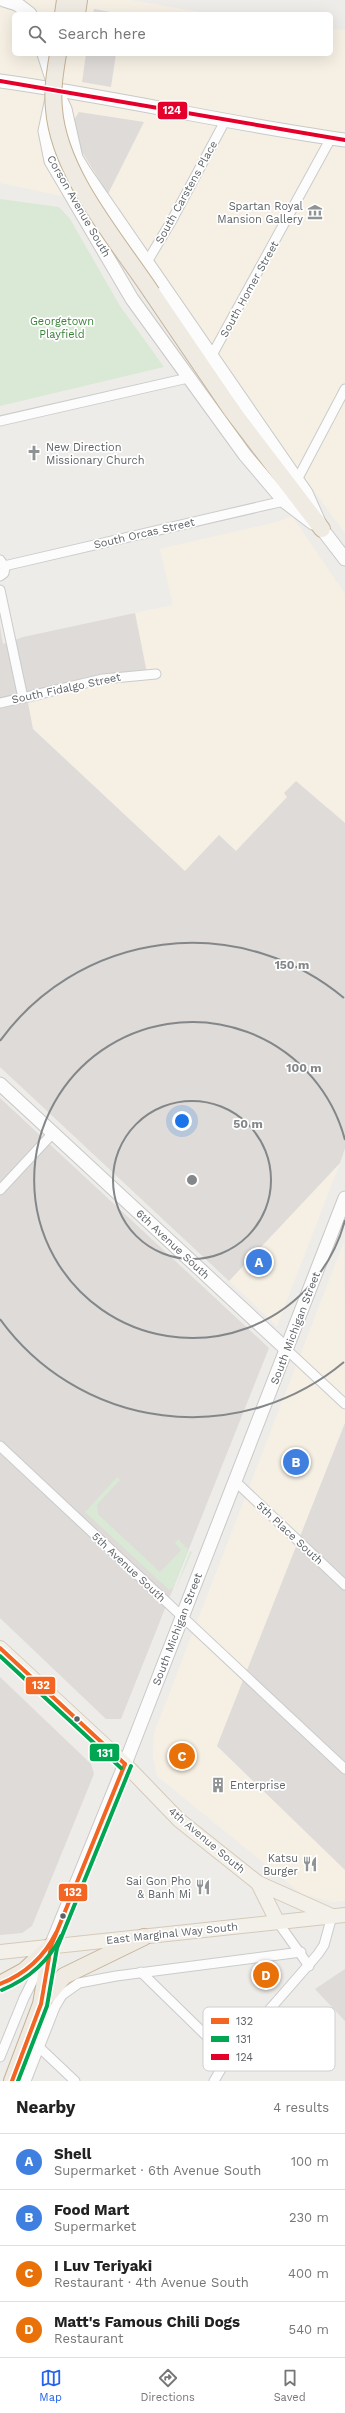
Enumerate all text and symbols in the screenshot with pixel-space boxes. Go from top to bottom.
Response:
search box [12,12,333,56]
icon: search [26,23,48,45]
text: Search here [58,25,146,43]
line badge: 124 [157,101,188,120]
text: 124 [163,104,181,117]
street label: South Carstens Place [153,139,220,246]
street label: Corson Avenue South [44,153,113,259]
place label: Spartan Royal Mansion Gallery [217,200,304,226]
museum icon: Spartan Royal Mansion Gallery [306,203,324,221]
street label: South Homer Street [218,238,282,340]
park label: Georgetown Playfield [30,315,94,341]
place label: New Direction Missionary Church [46,441,145,467]
church icon: New Direction Missionary Church [25,444,43,462]
street label: South Orcas Street [92,515,196,551]
street label: South Fidalgo Street [10,671,122,706]
text: 150 m [275,958,309,972]
text: 100 m [286,1061,322,1075]
your location [172,1111,192,1131]
text: 50 m [233,1117,263,1131]
centre of rings [185,1173,199,1187]
street label: 6th Avenue South [133,1207,212,1282]
pin: A [246,1247,272,1277]
street label: South Michigan Street [268,1270,323,1386]
pin: B [283,1447,309,1477]
street label: 5th Place South [254,1499,326,1567]
street label: 5th Avenue South [89,1530,168,1605]
street label: South Michigan Street [150,1571,205,1687]
line badge: 132 [25,1676,56,1695]
text: 132 [32,1679,50,1692]
unlabelled marker [72,1714,82,1724]
pin: C [169,1741,195,1771]
line badge: 131 [89,1743,120,1762]
text: 131 [97,1747,113,1760]
building icon: Enterprise [209,1776,227,1794]
place label: Enterprise [230,1779,286,1792]
street label: 4th Avenue South [166,1805,248,1876]
place label: Katsu Burger [263,1852,299,1878]
restaurant icon: Katsu Burger [301,1855,319,1873]
place label: Sai Gon Pho & Banh Mi [126,1875,191,1901]
restaurant icon: Sai Gon Pho & Banh Mi [194,1878,212,1896]
line badge: 132 [58,1883,88,1902]
text: 132 [64,1886,82,1899]
unlabelled marker [58,1911,68,1921]
street label: East Marginal Way South [105,1920,239,1947]
pin: D [253,1960,279,1990]
legend [203,2007,335,2071]
text: 132 [236,2015,253,2028]
text: 131 [236,2033,251,2046]
text: 124 [236,2051,253,2064]
text: Nearby [16,2097,75,2117]
text: 4 results [273,2100,329,2115]
text: Shell [54,2145,91,2163]
text: A [25,2154,33,2169]
text: 100 m [291,2154,329,2169]
text: Supermarket · 6th Avenue South [54,2163,261,2178]
text: Food Mart [54,2201,129,2219]
text: B [25,2210,33,2225]
text: 230 m [289,2210,329,2225]
text: Supermarket [54,2219,136,2234]
text: I Luv Teriyaki [54,2257,152,2275]
text: C [25,2266,33,2281]
text: 400 m [288,2266,329,2281]
text: Restaurant · 4th Avenue South [54,2275,249,2290]
text: Matt's Famous Chili Dogs [54,2313,240,2331]
text: D [24,2322,34,2337]
text: 540 m [289,2322,329,2337]
text: Restaurant [54,2331,124,2346]
tab: Map [39,2367,62,2404]
tab: Directions [141,2367,195,2404]
tab: Saved [274,2367,306,2404]

